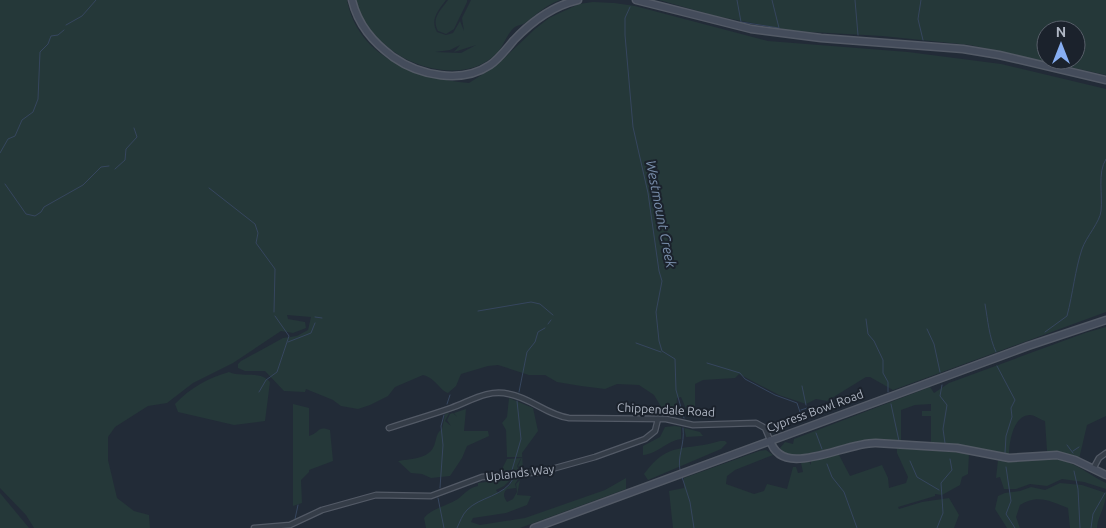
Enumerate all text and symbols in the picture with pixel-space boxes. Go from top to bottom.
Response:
north arrow [1036,20,1086,70]
text: N [1056,24,1066,40]
water label: Westmount Creek [643,159,679,270]
street label: Cypress Bowl Road [765,387,865,434]
street label: Chippendale Road [617,400,715,419]
street label: Uplands Way [485,462,555,483]

